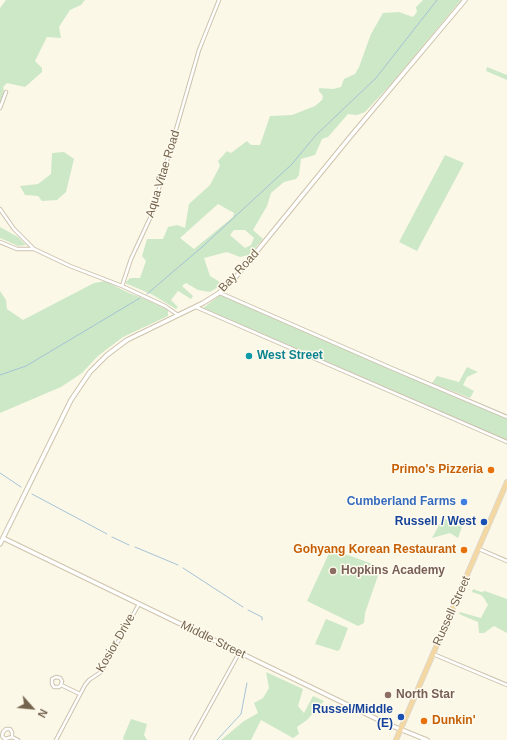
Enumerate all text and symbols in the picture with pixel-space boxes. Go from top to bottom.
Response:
street label: Aqua Vitae Road [143,129,183,219]
street label: Bay Road [216,247,262,295]
place label: West Street [257,349,323,363]
marker: West Street [244,351,254,361]
place label: Primo's Pizzeria [391,463,483,477]
marker: Primo's Pizzeria [486,465,496,475]
place label: Cumberland Farms [347,495,456,509]
marker: Cumberland Farms [459,497,469,507]
place label: Russell / West [395,515,476,529]
marker: Russell / West [479,517,489,527]
place label: Gohyang Korean Restaurant [293,543,456,557]
marker: Gohyang Korean Restaurant [459,545,469,555]
place label: Hopkins Academy [341,564,445,578]
marker: Hopkins Academy [328,566,338,576]
street label: Russell Street [430,574,474,648]
street label: Kosior Drive [93,611,139,675]
street label: Middle Street [178,618,248,662]
north arrow [12,688,52,728]
place label: North Star [396,688,455,702]
marker: North Star [383,690,393,700]
place label: Russel/Middle (E) [312,703,393,731]
text: N [36,707,50,720]
marker: Russel/Middle (E) [396,712,406,722]
place label: Dunkin' [432,714,476,728]
marker: Dunkin' [419,716,429,726]

